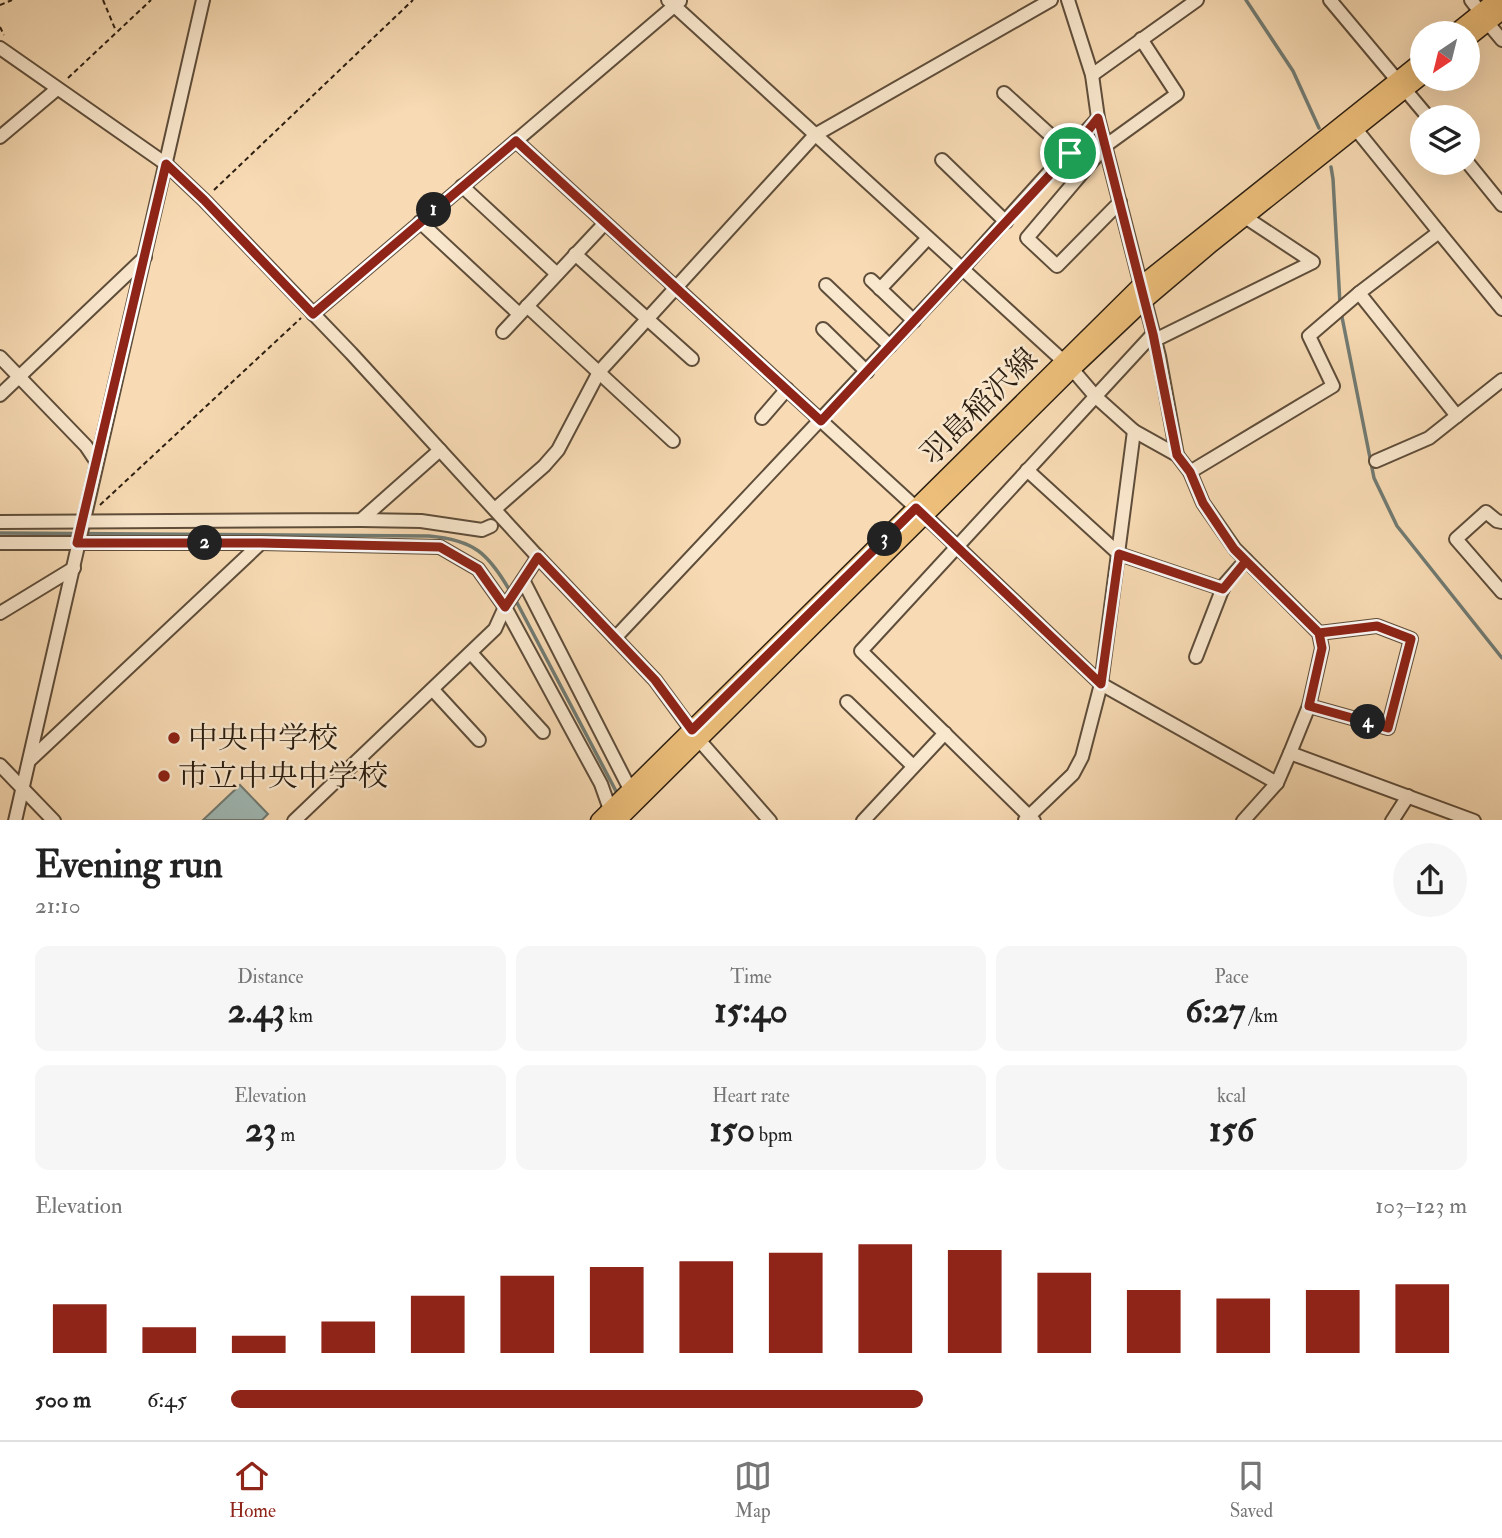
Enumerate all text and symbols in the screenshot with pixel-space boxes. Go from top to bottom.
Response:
north arrow [1410,21,1480,91]
map controls [1410,21,1480,175]
button: layers [1410,105,1480,175]
pin [1040,123,1100,183]
icon: arrive [1051,134,1089,172]
pin: 1 [416,192,452,228]
text: 1 [430,197,437,221]
street label: 羽島稲沢線 [913,340,1045,472]
pin: 3 [868,522,903,556]
pin: 2 [188,526,222,560]
text: 3 [881,526,888,550]
text: 2 [200,530,209,554]
pin: 4 [1350,704,1386,740]
text: 4 [1362,709,1373,733]
place label: 中央中学校 [188,720,338,757]
marker: 中央中学校 [166,730,182,746]
place label: 市立中央中学校 [178,758,388,795]
marker: 市立中央中学校 [156,768,172,784]
text: Evening run [35,841,223,889]
button: share [1393,843,1467,917]
text: 21:10 [35,891,80,920]
text: Distance [237,965,304,989]
text: Time [730,965,772,989]
text: Pace [1215,965,1249,989]
text: 2.43 [228,989,285,1033]
text: 15:40 [714,989,788,1033]
text: 6:27 [1185,989,1245,1033]
text: km [285,1004,313,1028]
text: /km [1245,1004,1278,1028]
text: Elevation [234,1084,307,1108]
text: Heart rate [712,1084,790,1108]
text: kcal [1217,1084,1246,1108]
text: 23 [245,1108,277,1152]
text: 150 [709,1108,755,1152]
text: 156 [1209,1108,1254,1152]
text: m [277,1123,295,1147]
text: bpm [755,1123,793,1147]
text: Elevation [35,1191,123,1220]
text: 103–123 m [1375,1191,1467,1220]
text: 500 m [35,1385,91,1414]
text: 6:45 [147,1385,187,1414]
tab: Home [229,1457,276,1523]
tab: Map [734,1457,772,1523]
tab: Saved [1230,1457,1273,1523]

